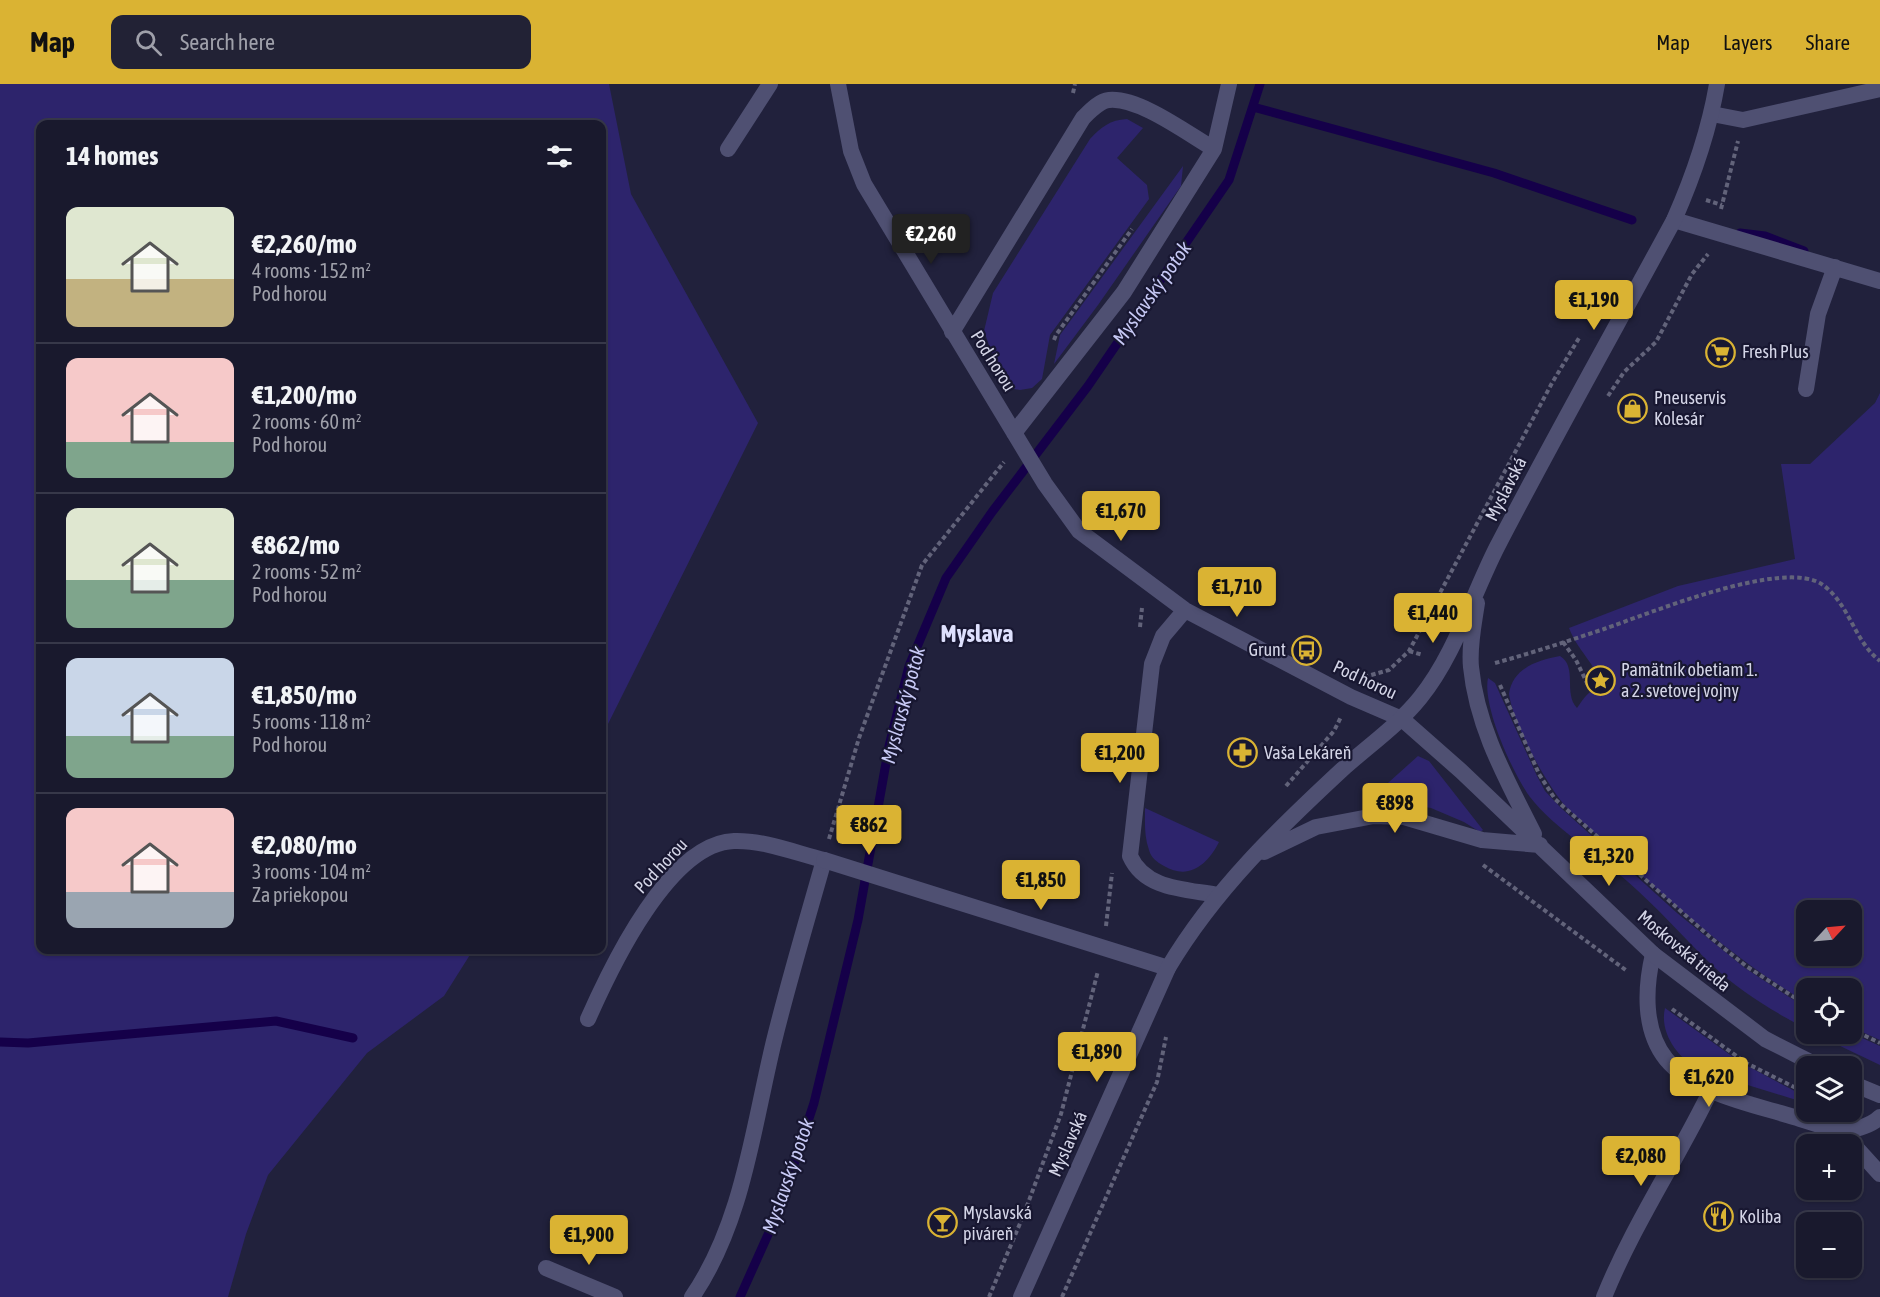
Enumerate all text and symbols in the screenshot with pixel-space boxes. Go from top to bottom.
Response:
search box [111,15,531,69]
text: Map [30,26,75,58]
icon: search [132,26,165,59]
text: Search here [180,29,275,55]
text: Map [1656,30,1690,54]
text: Layers [1723,30,1773,54]
text: Share [1806,30,1850,54]
icon: filters [543,140,576,173]
text: 14 homes [66,141,159,171]
pin: €2,260 [882,214,980,265]
text: €2,260 [906,222,956,245]
text: €2,260/mo [252,229,357,259]
icon: home [114,231,186,303]
water label: Myslavský potok [1108,237,1196,349]
text: 4 rooms · 152 m² [252,259,371,282]
pin: €1,190 [1545,280,1643,331]
text: Pod horou [252,282,327,305]
text: €1,190 [1569,288,1619,311]
street label: Pod horou [967,326,1020,395]
supermarket icon: Fresh Plus [1705,336,1737,368]
place label: Fresh Plus [1742,341,1809,362]
text: €1,200/mo [252,380,357,410]
icon: home [114,382,186,454]
place label: Pneuservis Kolesár [1654,387,1726,429]
shop icon: Pneuservis Kolesár [1617,392,1649,424]
text: 2 rooms · 60 m² [252,410,362,433]
text: Pod horou [252,433,327,456]
street label: Myslavská [1481,453,1531,524]
pin: €1,670 [1072,491,1170,542]
text: €1,670 [1096,499,1146,522]
text: €862/mo [252,530,340,560]
icon: home [114,532,186,604]
text: 2 rooms · 52 m² [252,560,362,583]
pin: €1,710 [1188,567,1286,618]
text: €1,710 [1212,575,1262,598]
text: Pod horou [252,583,327,606]
pin: €1,440 [1384,593,1482,644]
text: €1,440 [1408,601,1458,624]
district label: Myslava [941,620,1013,647]
bus stop icon: Grunt [1291,634,1323,666]
place label: Grunt [1249,639,1286,660]
water label: Myslavský potok [876,643,929,766]
street label: Pod horou [1330,656,1400,703]
place label: Pamätník obetiam 1. a 2. svetovej vojny [1621,659,1758,701]
place icon: Pamätník obetiam 1. a 2. svetovej vojny [1584,664,1616,696]
text: €1,850/mo [252,680,357,710]
icon: home [114,682,186,754]
text: 5 rooms · 118 m² [252,710,371,733]
text: Pod horou [252,733,327,756]
pin: €1,200 [1071,733,1169,784]
pharmacy icon: Vaša Lekáreň [1227,737,1259,769]
text: €1,200 [1095,741,1145,764]
place label: Vaša Lekáreň [1264,742,1351,763]
pin: €898 [1359,783,1431,834]
text: €898 [1376,791,1414,814]
pin: €862 [833,805,905,856]
text: €862 [850,813,888,836]
text: €2,080/mo [252,830,357,860]
icon: home [114,832,186,904]
street label: Pod horou [630,834,691,898]
pin: €1,320 [1560,836,1658,887]
text: €1,320 [1584,844,1634,867]
text: 3 rooms · 104 m² [252,860,371,883]
pin: €1,850 [992,860,1090,911]
text: €1,850 [1016,868,1066,891]
text: Za priekopou [252,883,348,906]
north arrow [1796,900,1862,966]
map controls [1796,900,1862,1278]
street label: Moskovská trieda [1634,906,1735,996]
button: locate [1796,978,1862,1044]
pin: €1,890 [1048,1032,1146,1083]
text: €1,890 [1072,1040,1122,1063]
button: layers [1796,1056,1862,1122]
pin: €1,620 [1660,1057,1758,1108]
text: €1,620 [1684,1065,1734,1088]
street label: Myslavská [1044,1108,1091,1180]
water label: Myslavský potok [757,1115,818,1237]
button: + [1796,1134,1862,1200]
pin: €2,080 [1592,1136,1690,1187]
text: €2,080 [1616,1144,1666,1167]
restaurant icon: Koliba [1702,1201,1734,1233]
place label: Myslavská piváreň [963,1202,1032,1244]
place label: Koliba [1739,1206,1782,1227]
bar icon: Myslavská piváreň [926,1207,958,1239]
button: − [1796,1212,1862,1278]
pin: €1,900 [540,1215,638,1266]
text: €1,900 [564,1223,614,1246]

